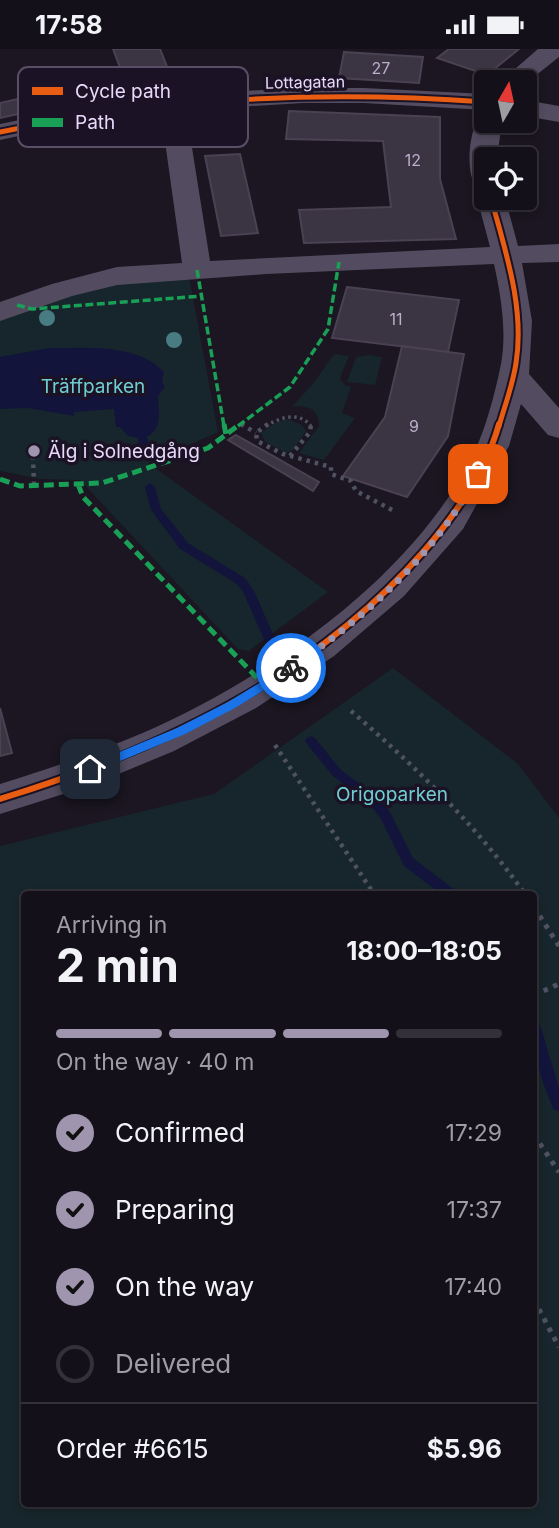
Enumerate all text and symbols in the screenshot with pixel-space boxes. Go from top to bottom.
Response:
text: 17:58 [35,9,103,40]
house number: 27 [372,58,390,78]
legend [18,67,248,147]
north arrow [474,70,537,133]
map controls [474,70,537,210]
street label: Lottagatan [265,71,345,93]
text: Cycle path [75,80,171,103]
text: Path [75,111,115,134]
button: locate [474,147,537,210]
house number: 12 [405,150,421,170]
house number: 11 [389,309,403,329]
park label: Träffparken [41,375,145,398]
house number: 9 [409,416,419,436]
place label: Älg i Solnedgång [48,440,200,463]
marker: Älg i Solnedgång [26,443,42,459]
pin [448,444,508,504]
icon: bag [459,455,497,493]
courier [256,633,326,703]
icon: bike [272,649,310,687]
pin [60,739,120,799]
icon: home [71,750,109,788]
park label: Origoparken [336,783,448,806]
text: Arriving in [56,911,167,939]
text: 18:00–18:05 [346,935,502,966]
text: 2 min [56,937,179,993]
text: On the way · 40 m [56,1048,255,1076]
icon: check [56,1114,94,1152]
text: Confirmed [115,1117,245,1148]
text: 17:29 [445,1119,502,1147]
icon: check [56,1191,94,1229]
text: Preparing [115,1194,235,1225]
text: 17:37 [447,1196,502,1224]
icon: check [56,1268,94,1306]
text: On the way [115,1271,254,1302]
text: 17:40 [444,1273,502,1301]
text: Delivered [115,1348,231,1379]
text: Order #6615 [56,1433,209,1464]
text: $5.96 [427,1433,502,1464]

